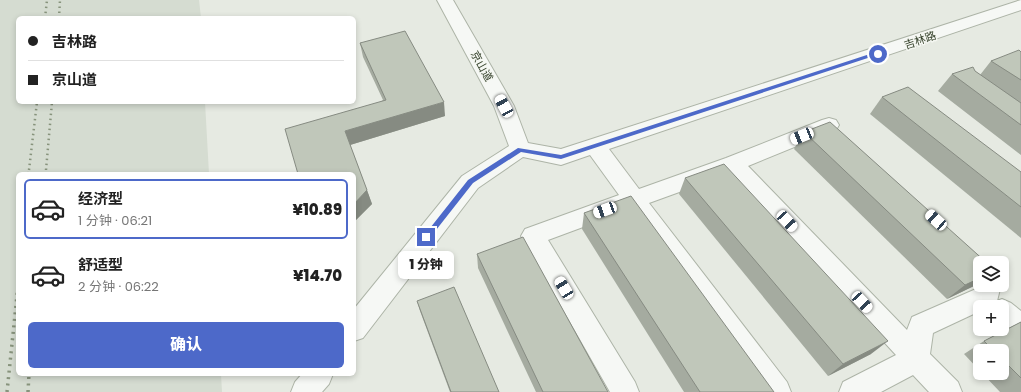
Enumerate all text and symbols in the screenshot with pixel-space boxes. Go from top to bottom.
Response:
street label: 吉林路 [902,27,938,53]
text: 吉林路 [52,31,97,52]
route start [869,45,887,63]
street label: 京山道 [467,48,497,84]
text: 京山道 [52,69,97,90]
car [493,93,515,119]
car [789,126,815,146]
text: 经济型 [78,188,123,209]
icon: car [30,191,66,227]
text: ¥10.89 [292,199,342,220]
car [592,200,618,220]
car [774,208,800,234]
car [923,208,949,232]
text: 1 分钟 · 06:21 [78,211,152,230]
route end [417,228,435,246]
callout: 1 分钟 [398,251,454,279]
text: 舒适型 [78,254,123,275]
text: 1 分钟 [409,255,443,274]
map controls [973,256,1009,380]
button: layers [973,256,1009,292]
icon: car [30,257,66,293]
text: ¥14.70 [293,265,342,286]
car [553,275,575,301]
text: 2 分钟 · 06:22 [78,277,159,296]
car [849,289,875,315]
button: + [973,300,1009,336]
button: 确认 [28,322,344,368]
button: − [973,344,1009,380]

